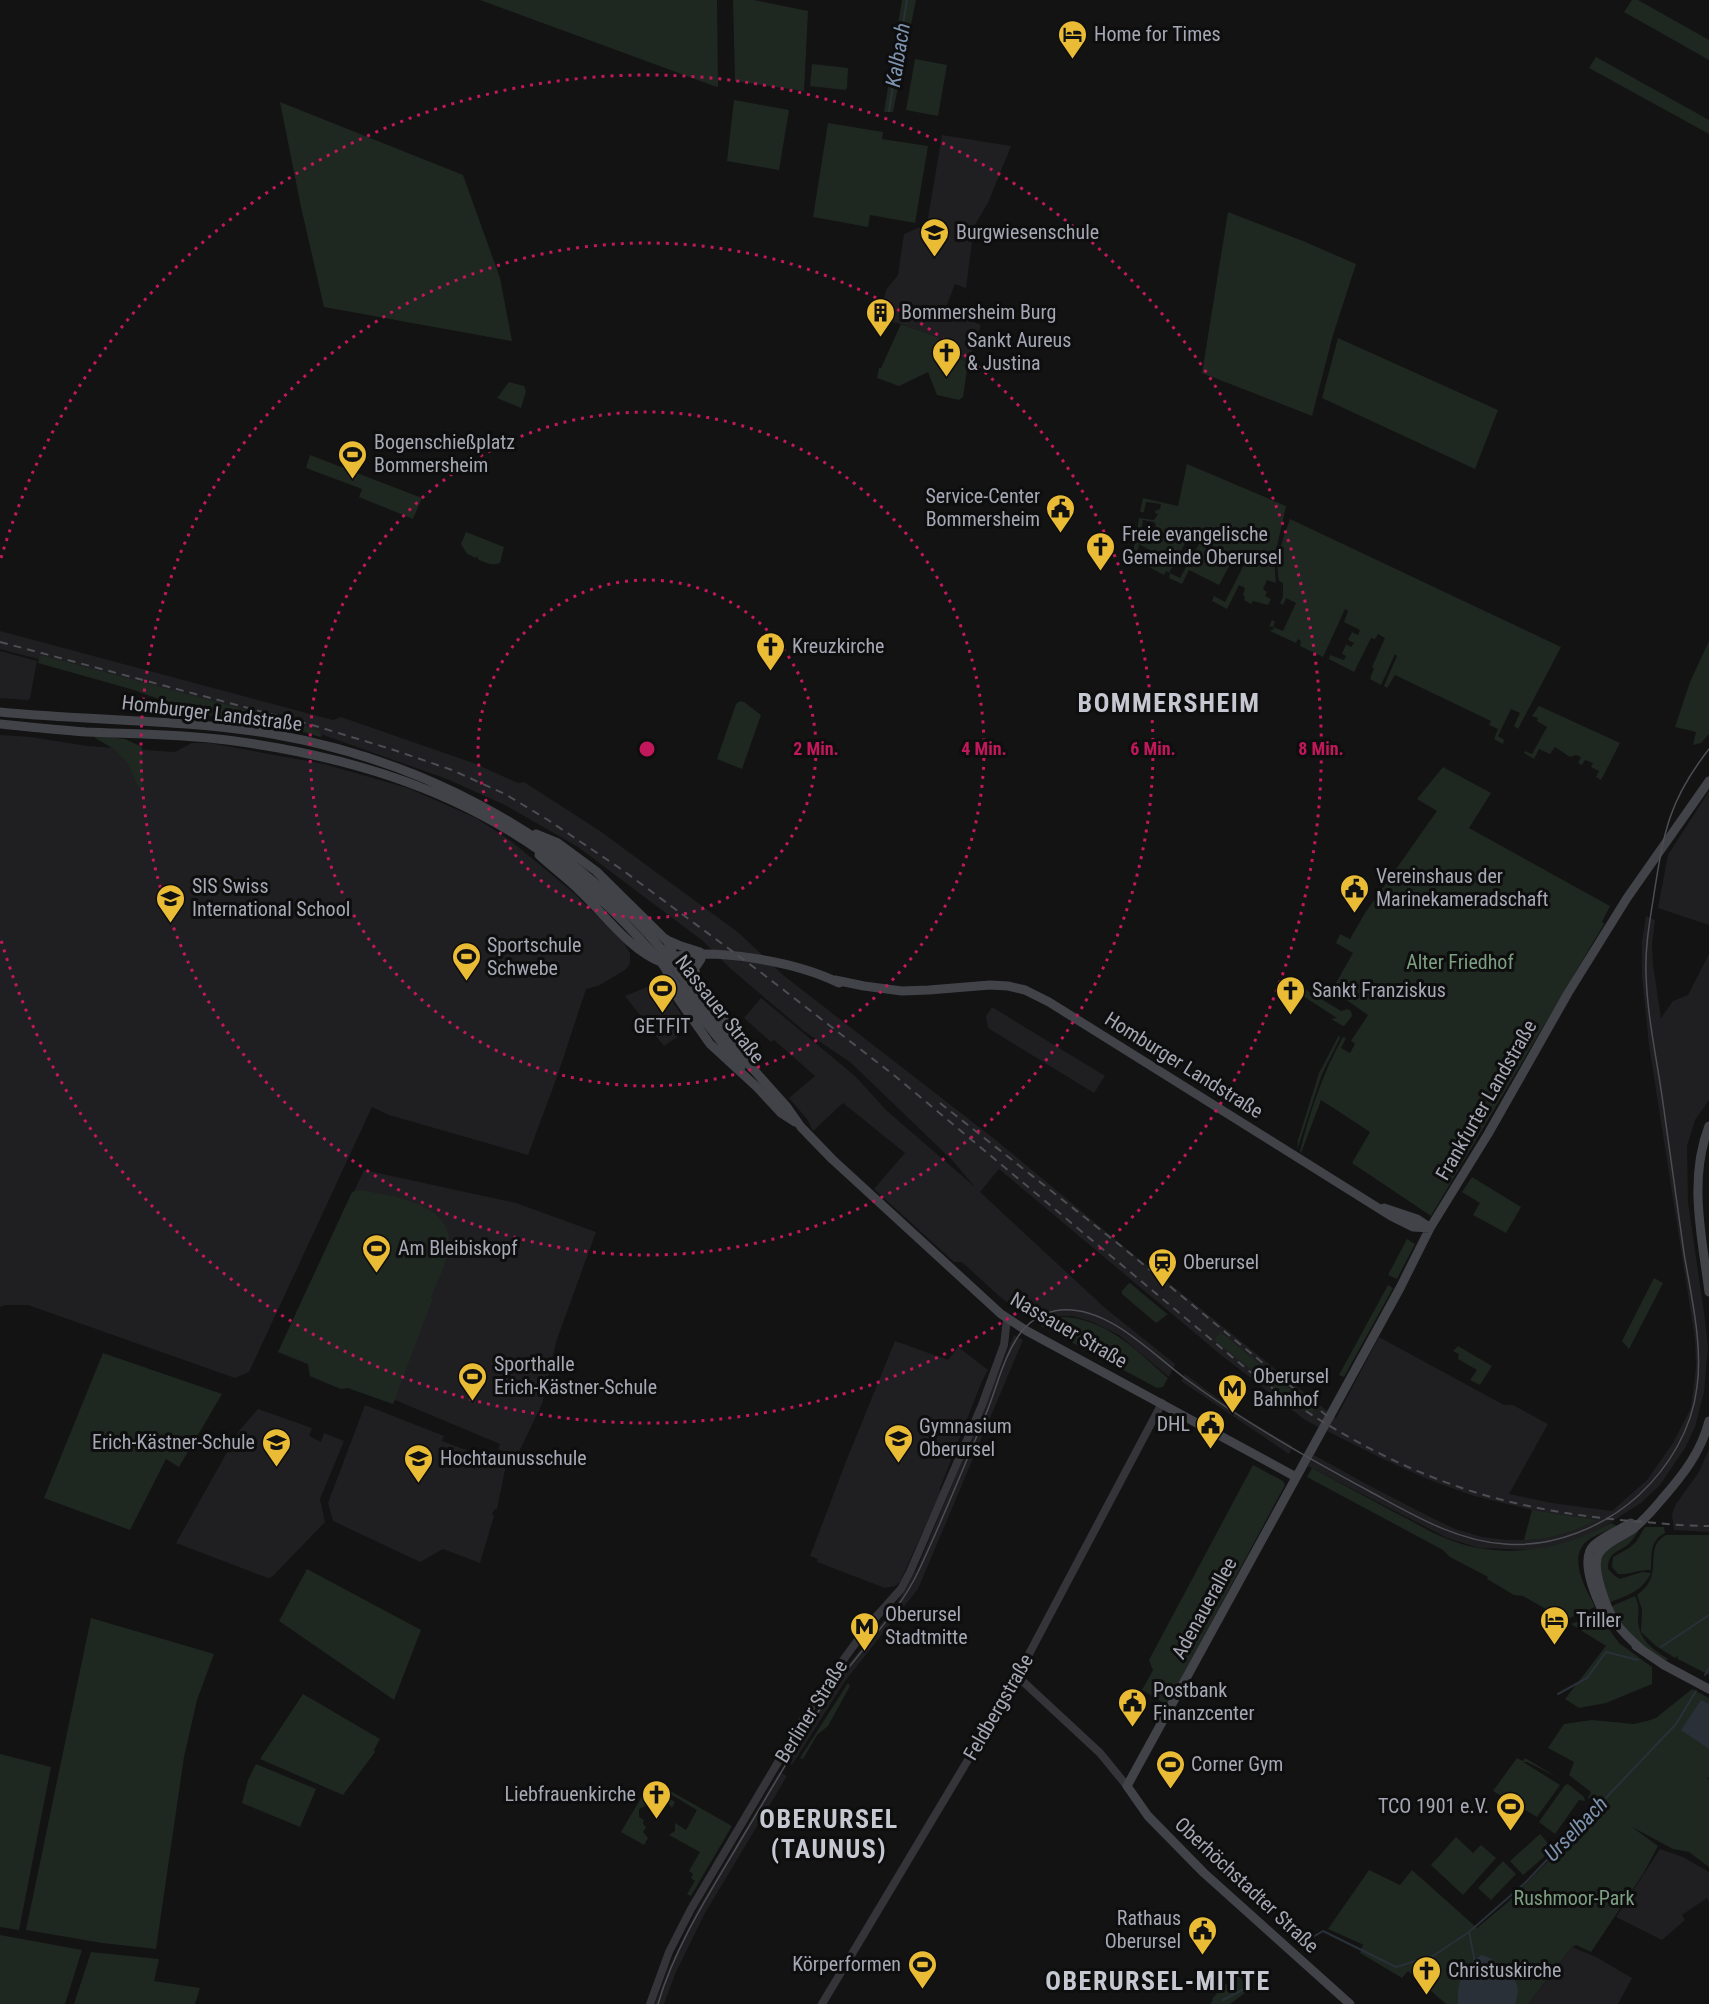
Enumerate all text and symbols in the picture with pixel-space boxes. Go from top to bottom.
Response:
hotel icon: Home for Times [1057,18,1089,60]
water label: Kalbach [881,21,915,89]
place label: Home for Times [1094,22,1221,46]
school or university icon: Burgwiesenschule [919,216,951,258]
place label: Burgwiesenschule [956,220,1099,244]
building icon: Bommersheim Burg [864,296,896,338]
place label: Bommersheim Burg [901,300,1056,324]
place label: Sankt Aureus & Justina [967,328,1071,375]
church icon: Sankt Aureus & Justina [930,336,962,378]
place label: Bogenschießplatz Bommersheim [374,430,515,477]
sports icon: Bogenschießplatz Bommersheim [337,438,369,480]
place label: Service-Center Bommersheim [925,484,1040,531]
public building icon: Service-Center Bommersheim [1045,492,1077,534]
place label: Freie evangelische Gemeinde Oberursel [1122,522,1282,569]
church icon: Freie evangelische Gemeinde Oberursel [1085,530,1117,572]
church icon: Kreuzkirche [755,630,787,672]
place label: Kreuzkirche [792,634,884,658]
district label: BOMMERSHEIM [1078,688,1260,718]
street label: Homburger Landstraße [120,690,304,736]
text: 2 Min. [793,738,839,759]
text: 4 Min. [961,738,1007,759]
text: 6 Min. [1130,738,1176,759]
text: 8 Min. [1298,738,1344,759]
centre of rings [637,739,657,759]
place label: Vereinshaus der Marinekameradschaft [1376,864,1549,911]
public building icon: Vereinshaus der Marinekameradschaft [1339,872,1371,914]
place label: SIS Swiss International School [192,874,350,921]
school or university icon: SIS Swiss International School [155,882,187,924]
place label: Sportschule Schwebe [487,933,581,980]
sports icon: Sportschule Schwebe [450,940,482,982]
street label: Nassauer Straße [670,950,770,1068]
park label: Alter Friedhof [1406,950,1514,974]
sports icon: GETFIT [646,972,678,1014]
church icon: Sankt Franziskus [1275,974,1307,1016]
place label: Sankt Franziskus [1312,978,1446,1002]
street label: Homburger Landstraße [1101,1007,1267,1123]
place label: GETFIT [633,1014,691,1038]
street label: Frankfurter Landstraße [1430,1016,1542,1184]
sports icon: Am Bleibiskopf [361,1232,393,1274]
place label: Am Bleibiskopf [398,1236,518,1260]
station icon: Oberursel [1146,1246,1178,1288]
place label: Oberursel [1183,1250,1259,1274]
street label: Nassauer Straße [1006,1287,1132,1373]
place label: Sporthalle Erich-Kästner-Schule [494,1352,657,1399]
sports icon: Sporthalle Erich-Kästner-Schule [457,1360,489,1402]
place label: Oberursel Bahnhof [1253,1364,1329,1411]
metro station icon: Oberursel Bahnhof [1216,1372,1248,1414]
public building icon: DHL [1195,1408,1227,1450]
place label: DHL [1157,1412,1190,1436]
place label: Gymnasium Oberursel [919,1414,1012,1461]
school or university icon: Gymnasium Oberursel [882,1422,914,1464]
school or university icon: Erich-Kästner-Schule [260,1426,292,1468]
place label: Erich-Kästner-Schule [92,1430,255,1454]
school or university icon: Hochtaunusschule [403,1442,435,1484]
place label: Hochtaunusschule [440,1446,587,1470]
street label: Adenauerallee [1166,1553,1242,1663]
place label: Oberursel Stadtmitte [885,1602,968,1649]
hotel icon: Triller [1539,1604,1571,1646]
place label: Triller [1576,1608,1621,1632]
metro station icon: Oberursel Stadtmitte [848,1610,880,1652]
street label: Feldbergstraße [958,1650,1038,1764]
street label: Berliner Straße [770,1655,852,1767]
place label: Postbank Finanzcenter [1153,1678,1254,1725]
public building icon: Postbank Finanzcenter [1116,1686,1148,1728]
sports icon: Corner Gym [1154,1748,1186,1790]
place label: Corner Gym [1191,1752,1283,1776]
church icon: Liebfrauenkirche [641,1778,673,1820]
place label: Liebfrauenkirche [505,1782,636,1806]
sports icon: TCO 1901 e.V. [1494,1790,1526,1832]
water label: Urselbach [1540,1792,1612,1866]
place label: TCO 1901 e.V. [1378,1794,1489,1818]
district label: OBERURSEL (TAUNUS) [759,1804,899,1864]
street label: Oberhöchstadter Straße [1170,1812,1324,1958]
park label: Rushmoor-Park [1514,1886,1634,1910]
place label: Rathaus Oberursel [1105,1906,1181,1953]
public building icon: Rathaus Oberursel [1186,1914,1218,1956]
sports icon: Körperformen [906,1948,938,1990]
place label: Körperformen [792,1952,901,1976]
church icon: Christuskirche [1411,1954,1443,1996]
place label: Christuskirche [1448,1958,1561,1982]
district label: OBERURSEL-MITTE [1045,1966,1271,1996]

